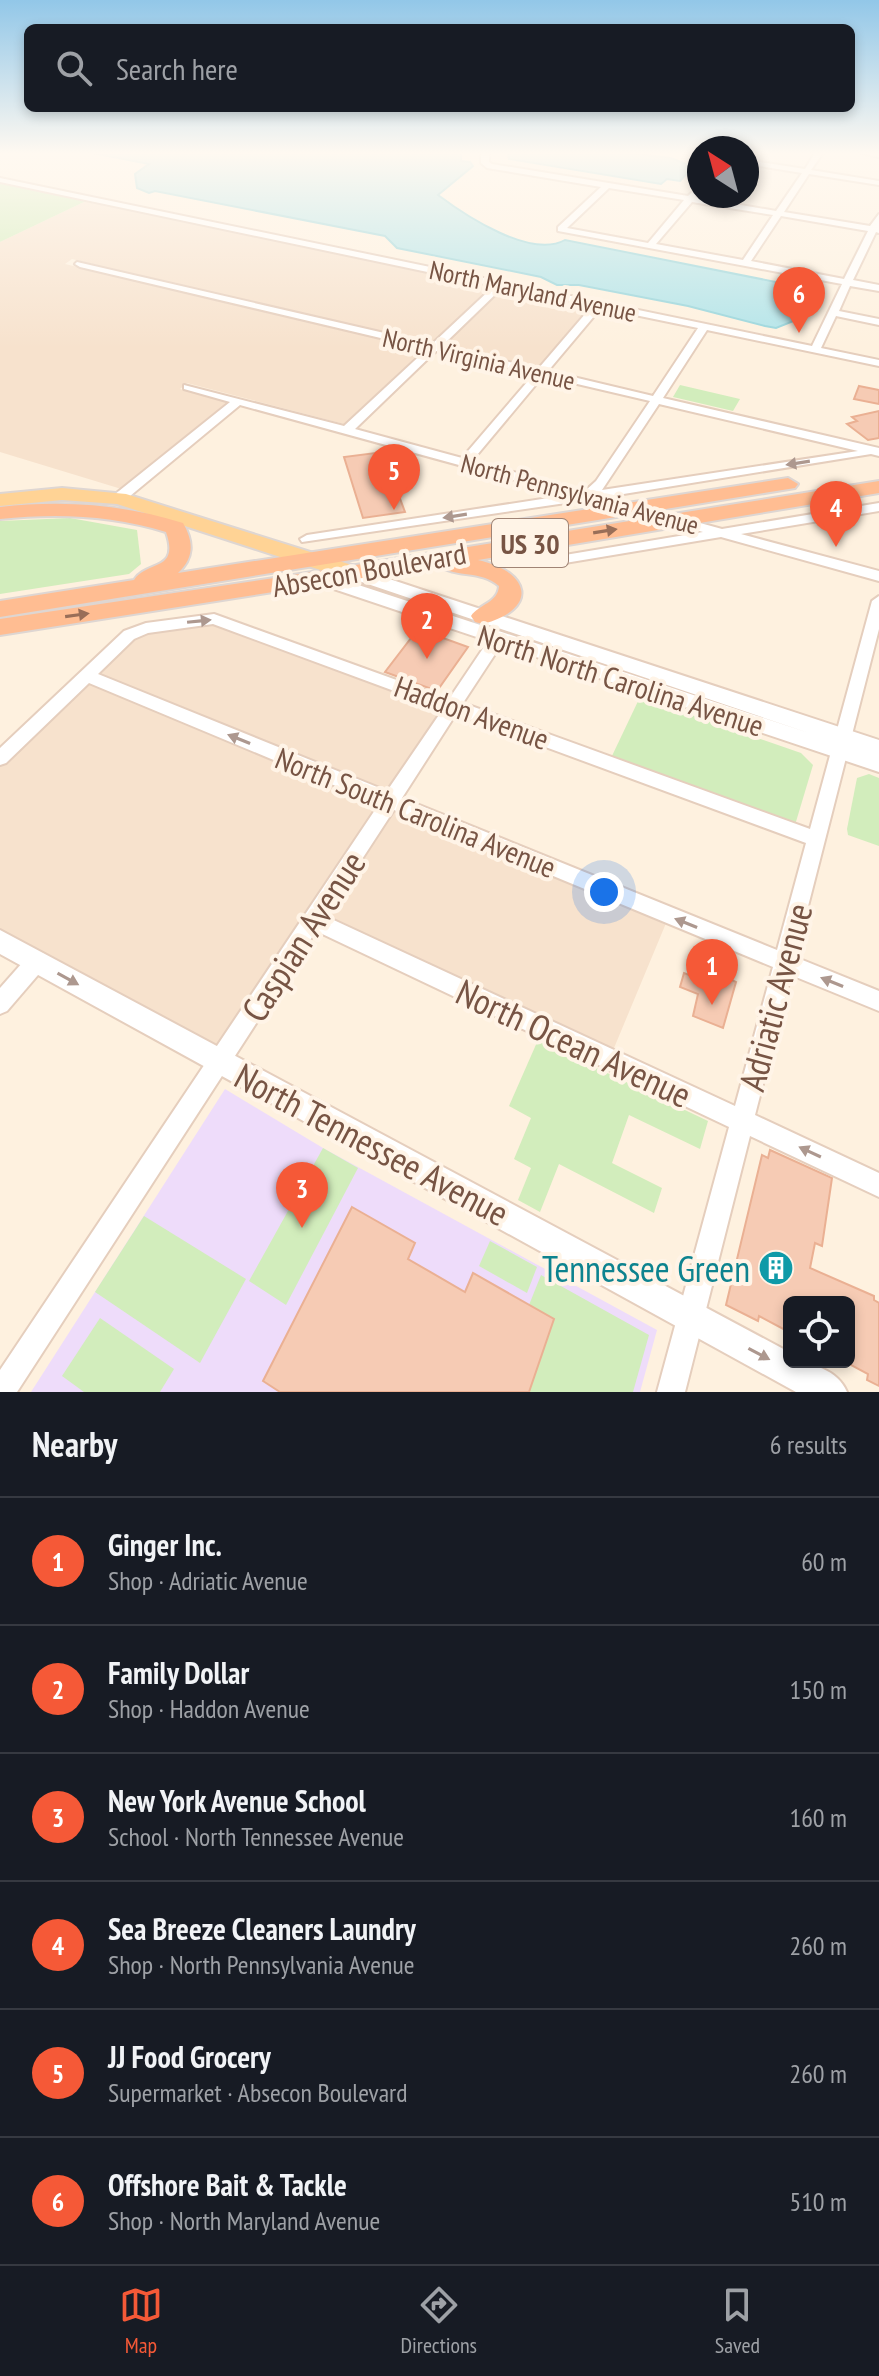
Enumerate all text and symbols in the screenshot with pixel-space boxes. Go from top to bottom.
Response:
search box [24,24,855,112]
icon: search [52,46,96,90]
text: Search here [116,49,238,88]
north arrow [687,136,759,208]
street label: North Maryland Avenue [427,253,639,329]
pin: 6 [773,267,825,333]
street label: North Virginia Avenue [380,321,578,397]
pin: 5 [368,444,420,510]
street label: North Pennsylvania Avenue [458,446,702,542]
one-way arrow [785,457,810,470]
pin: 4 [810,481,862,547]
one-way arrow [442,511,467,523]
road number: US 30 [492,519,568,567]
one-way arrow [593,525,618,537]
street label: Absecon Boulevard [269,533,469,605]
pin: 2 [401,593,453,659]
one-way arrow [65,608,90,621]
one-way arrow [187,614,212,627]
street label: North North Carolina Avenue [473,615,769,745]
street label: Haddon Avenue [389,666,555,758]
one-way arrow [227,732,250,745]
street label: North South Carolina Avenue [270,738,562,886]
street label: Caspian Avenue [230,842,376,1030]
your location [584,872,624,912]
street label: Adriatic Avenue [727,898,823,1096]
one-way arrow [674,916,698,929]
pin: 1 [686,939,738,1005]
street label: North Ocean Avenue [449,968,699,1118]
one-way arrow [57,972,80,986]
one-way arrow [820,975,844,988]
street label: North Tennessee Avenue [227,1052,517,1236]
one-way arrow [799,1145,822,1159]
pin: 3 [276,1162,328,1228]
place label: Tennessee Green [542,1245,750,1292]
building icon: Tennessee Green [757,1249,795,1287]
map controls [783,1296,855,1368]
button: locate [783,1296,855,1368]
one-way arrow [748,1347,771,1361]
text: Nearby [32,1422,117,1466]
text: 6 results [770,1428,847,1461]
text: Ginger Inc. [108,1525,222,1564]
text: 1 [52,1545,64,1578]
text: 60 m [801,1545,847,1578]
text: Shop · Adriatic Avenue [108,1564,308,1597]
text: Family Dollar [108,1653,249,1692]
text: 2 [52,1673,64,1706]
text: 150 m [789,1673,847,1706]
text: Shop · Haddon Avenue [108,1692,310,1725]
text: New York Avenue School [108,1781,366,1820]
text: 3 [52,1801,64,1834]
text: 160 m [789,1801,847,1834]
text: School · North Tennessee Avenue [108,1820,404,1853]
text: Sea Breeze Cleaners Laundry [108,1909,416,1948]
text: 4 [52,1929,64,1962]
text: 260 m [789,1929,847,1962]
text: Shop · North Pennsylvania Avenue [108,1948,414,1981]
text: JJ Food Grocery [108,2037,271,2076]
text: 5 [52,2057,64,2090]
text: 260 m [789,2057,847,2090]
text: Supermarket · Absecon Boulevard [108,2076,407,2109]
text: Offshore Bait & Tackle [108,2165,347,2204]
text: 6 [52,2185,64,2218]
text: 510 m [789,2185,847,2218]
text: Shop · North Maryland Avenue [108,2204,380,2237]
tab: Map [119,2283,163,2359]
tab: Directions [401,2283,477,2359]
tab: Saved [715,2283,760,2359]

